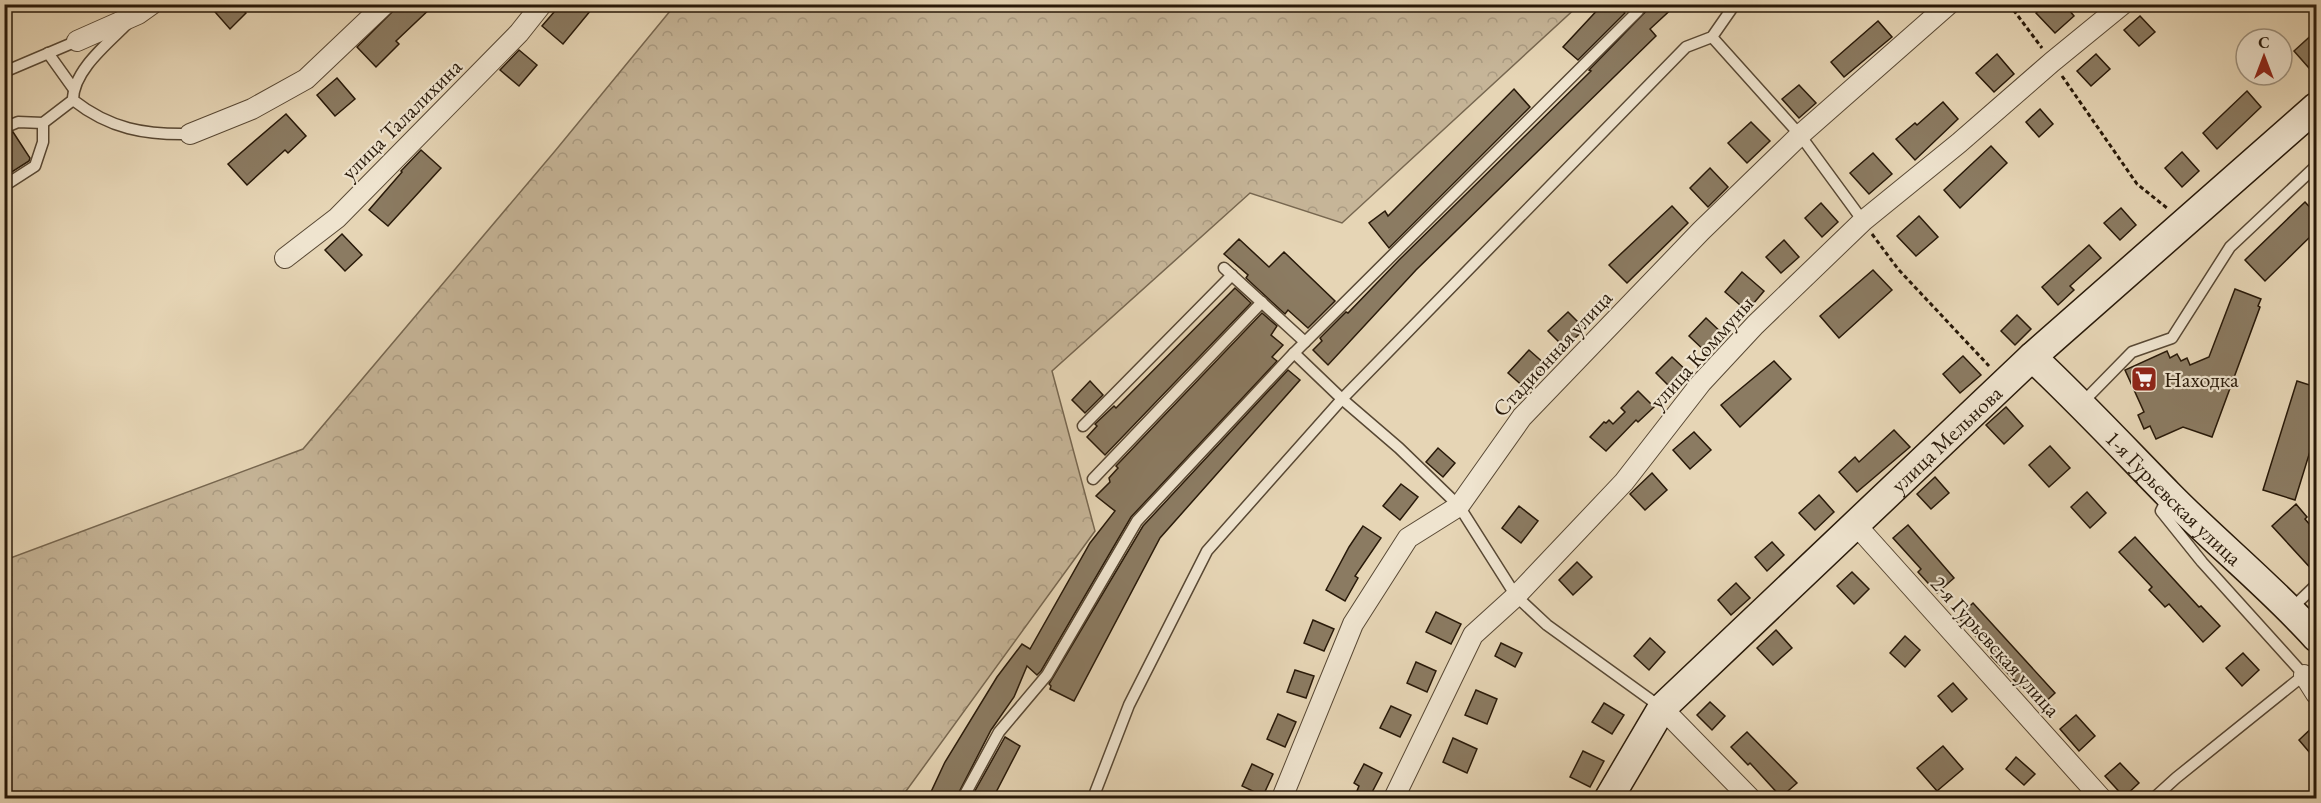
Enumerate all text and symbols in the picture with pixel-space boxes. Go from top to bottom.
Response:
north arrow [2234,27,2294,87]
text: С [2258,32,2270,53]
street label: улица Талалихина [335,52,468,186]
street label: Стадионная улица [1486,284,1619,423]
street label: улица Коммуны [1643,290,1760,415]
supermarket icon: Находка [2129,364,2159,394]
place label: Находка [2164,365,2239,394]
street label: улица Мельнова [1884,379,2009,499]
street label: 1-я Гурьевская улица [2099,424,2248,572]
street label: 2-я Гурьевская улица [1924,569,2067,723]

